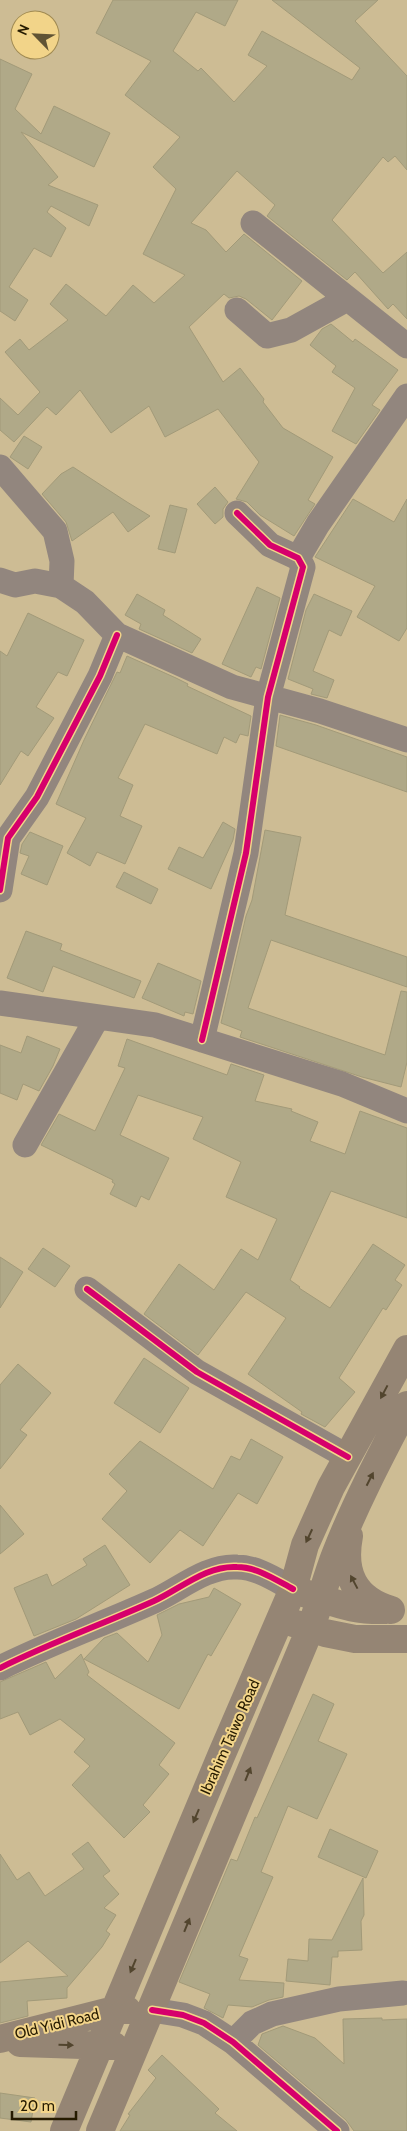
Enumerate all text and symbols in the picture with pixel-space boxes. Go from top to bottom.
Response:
north arrow [10,10,60,60]
text: N [13,22,33,38]
one-way arrow [380,1384,388,1399]
one-way arrow [366,1472,374,1486]
one-way arrow [305,1529,313,1543]
one-way arrow [350,1574,358,1589]
street label: Ibrahim Taiwo Road [197,1677,263,1797]
one-way arrow [244,1766,252,1781]
one-way arrow [191,1809,199,1823]
one-way arrow [183,1918,191,1932]
one-way arrow [128,1959,136,1973]
street label: Old Yidi Road [13,2005,101,2043]
one-way arrow [58,2041,74,2049]
scale bar [12,2088,76,2120]
text: 20 m [20,2097,55,2115]

